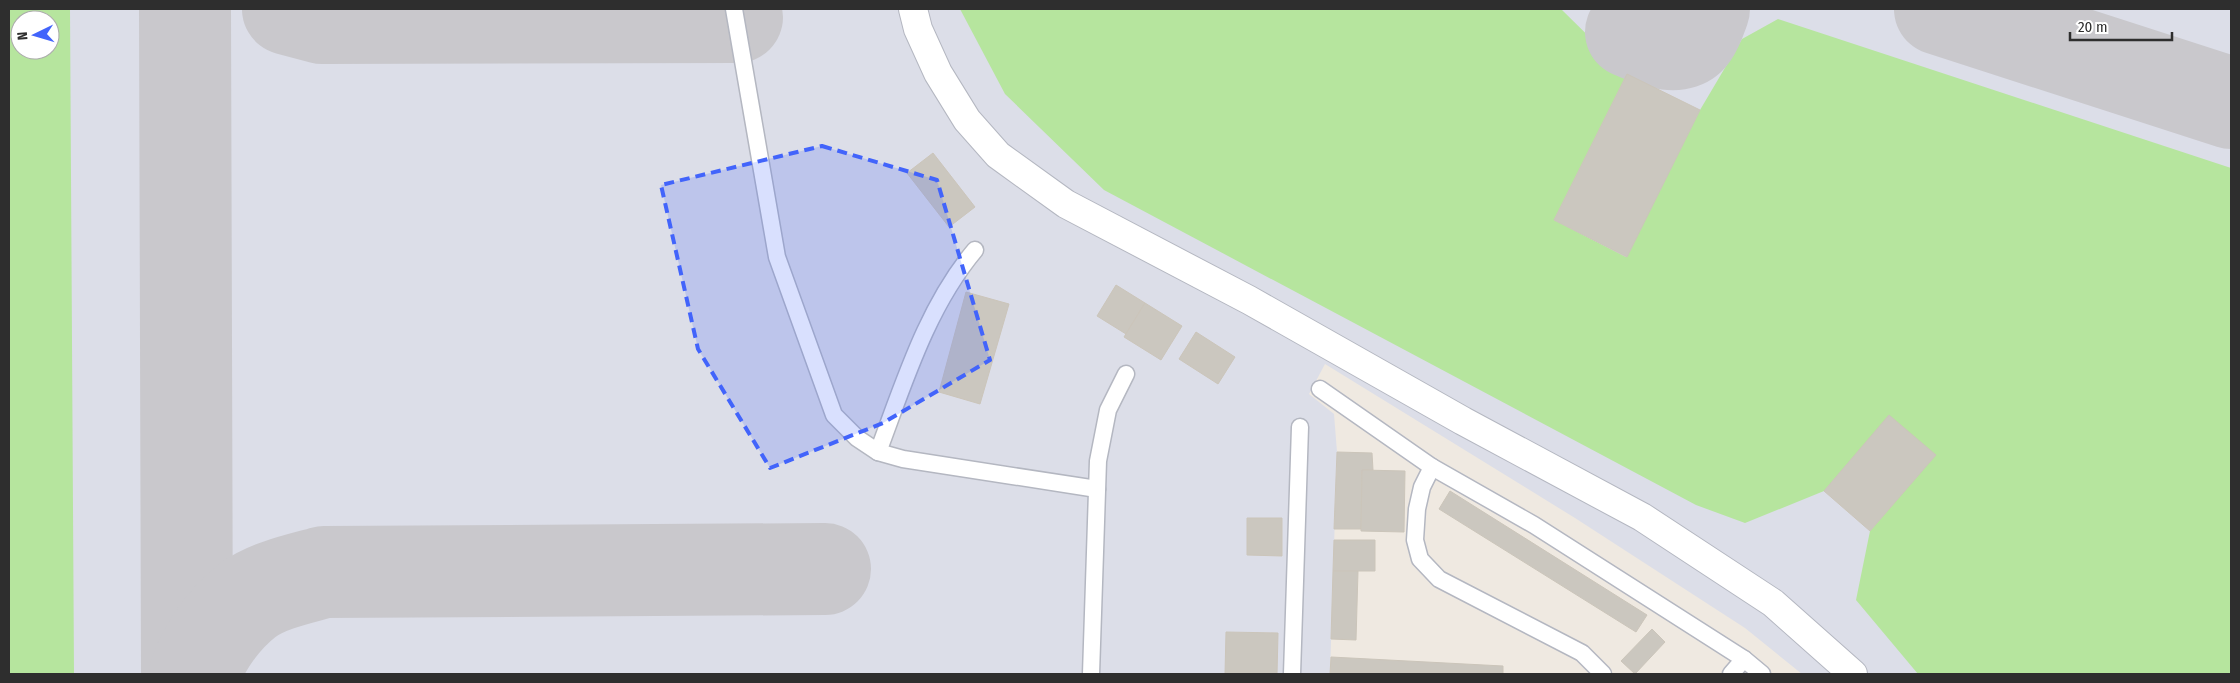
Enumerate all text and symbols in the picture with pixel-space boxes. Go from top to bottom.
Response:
north arrow [10,10,60,60]
scale bar [2070,10,2172,42]
text: 20 m [2078,18,2108,36]
text: N [14,31,31,41]

